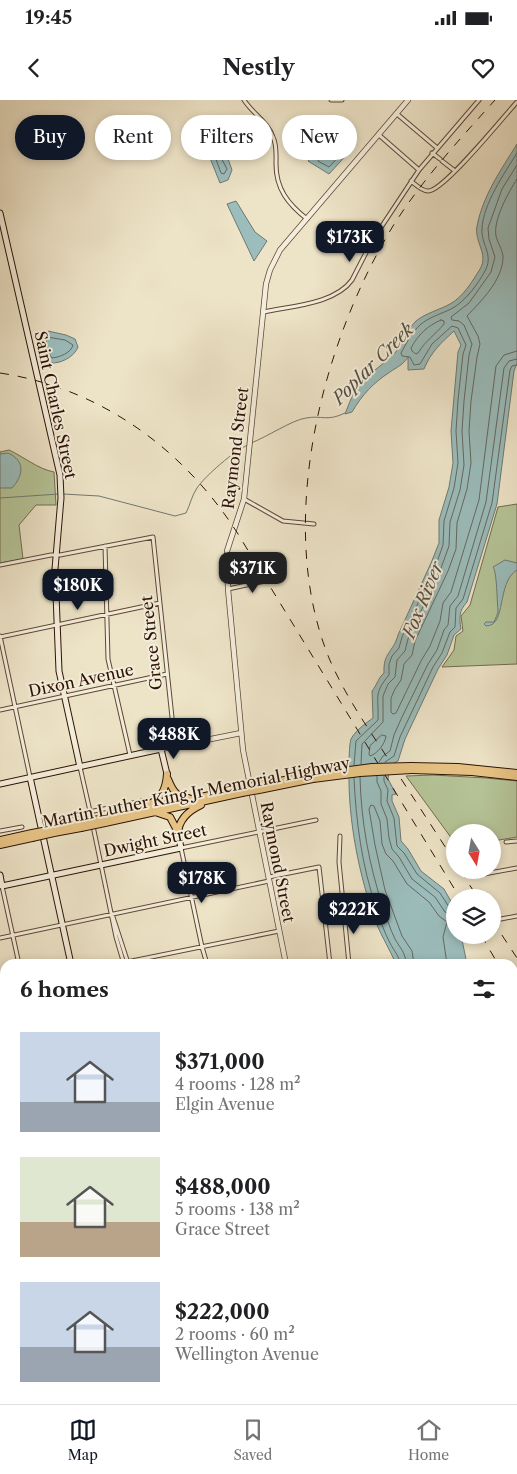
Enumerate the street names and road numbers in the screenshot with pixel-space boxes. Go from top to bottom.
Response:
street label: Saint Charles Street [31,329,82,481]
street label: Raymond Street [218,386,252,510]
street label: Grace Street [136,594,166,691]
street label: Dixon Avenue [27,659,135,701]
street label: Martin Luther King Jr Memorial Highway [41,752,352,832]
street label: Raymond Street [256,800,300,924]
street label: Dwight Street [102,819,209,861]

